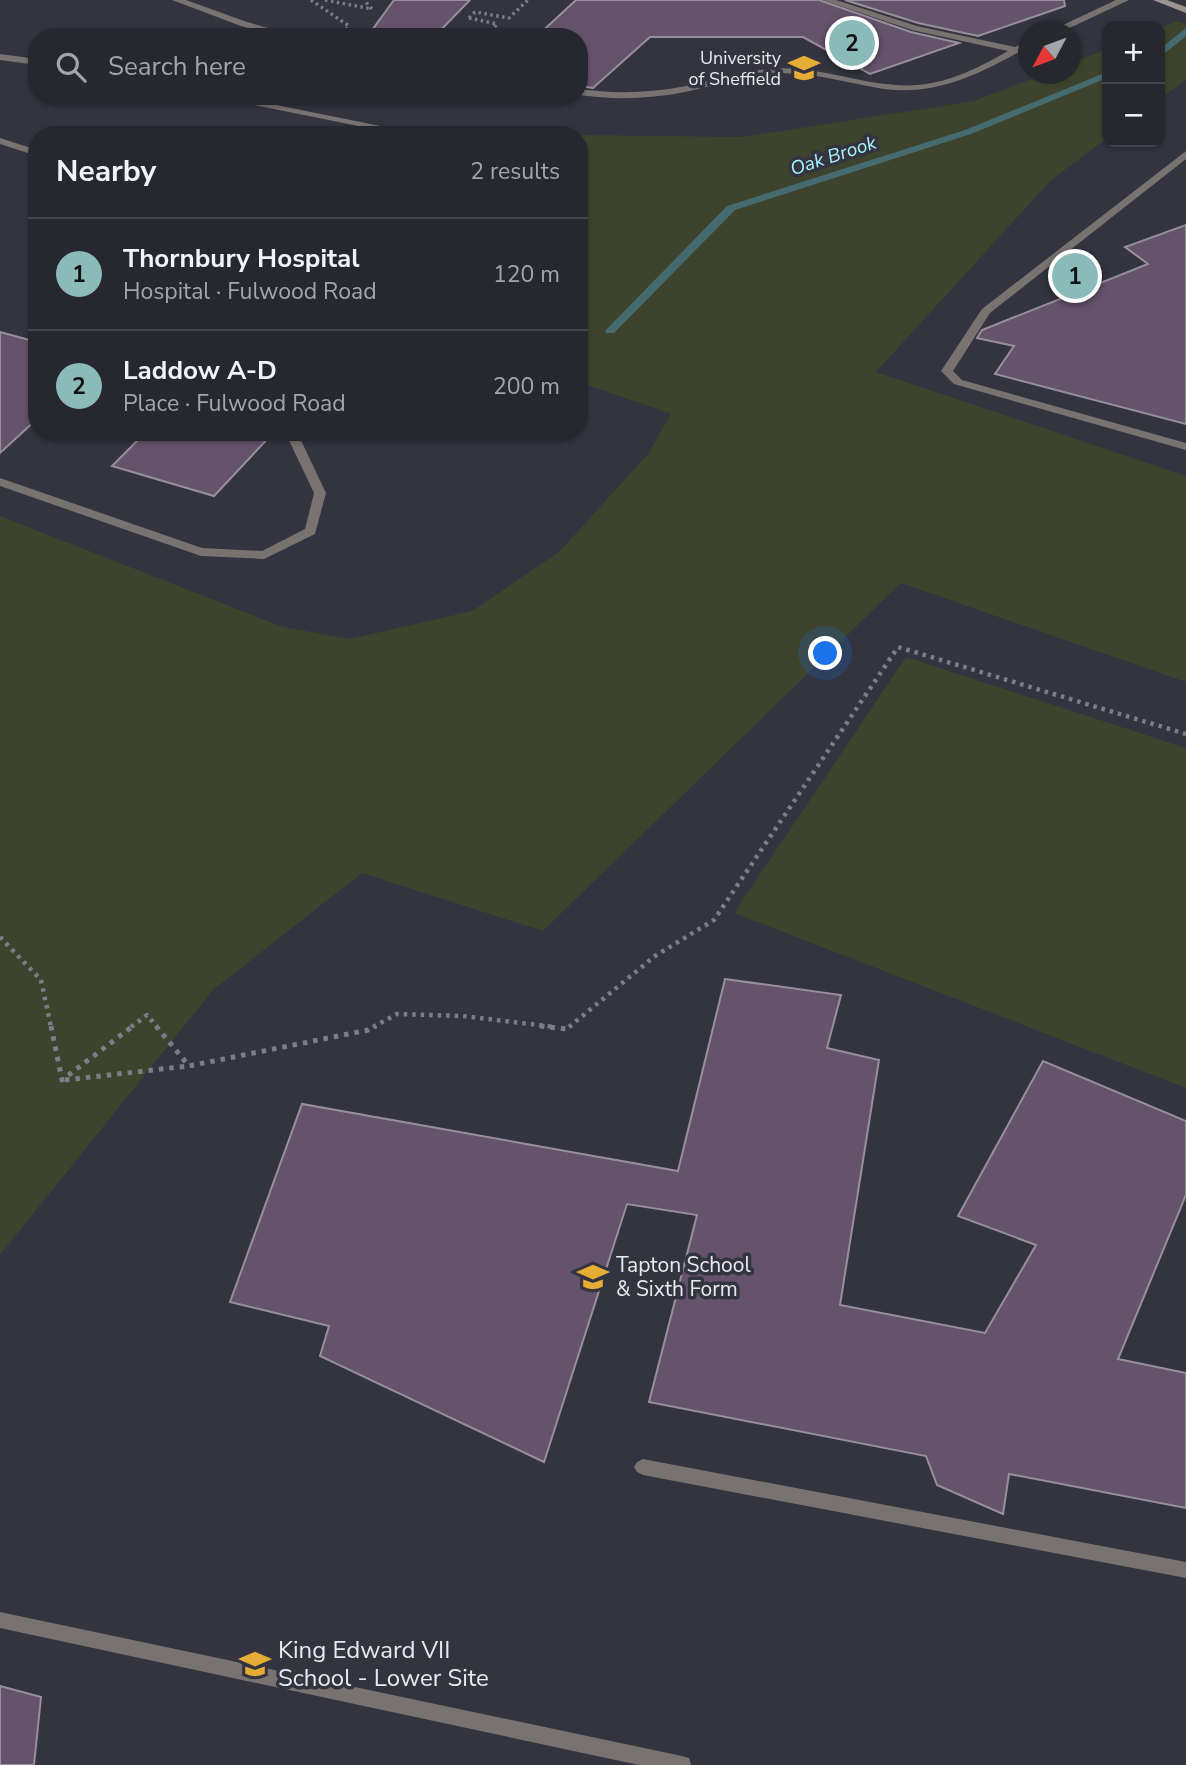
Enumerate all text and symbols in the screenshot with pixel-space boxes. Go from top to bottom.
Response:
pin: 2 [829,17,875,69]
north arrow [1018,21,1081,84]
map controls [1102,21,1165,147]
button: + [1102,21,1165,84]
search box [28,28,588,105]
place label: University of Sheffield [689,46,782,91]
icon: search [52,48,90,86]
text: Search here [108,49,246,84]
school or university icon: University of Sheffield [787,51,821,85]
button: − [1102,84,1165,147]
water label: Oak Brook [787,130,880,182]
text: Nearby [56,151,156,192]
text: 2 results [470,156,560,187]
text: Thornbury Hospital [123,241,360,276]
pin: 1 [1052,250,1098,302]
text: 1 [72,259,86,290]
text: 120 m [493,259,560,290]
text: Hospital · Fulwood Road [123,276,377,307]
text: Laddow A-D [123,353,277,388]
text: 2 [72,371,86,402]
text: 200 m [493,371,560,402]
text: Place · Fulwood Road [123,388,346,419]
your location [808,636,842,670]
place label: Tapton School & Sixth Form [616,1251,751,1303]
school or university icon: Tapton School & Sixth Form [576,1260,610,1294]
place label: King Edward VII School - Lower Site [278,1634,489,1694]
school or university icon: King Edward VII School - Lower Site [238,1647,272,1681]

